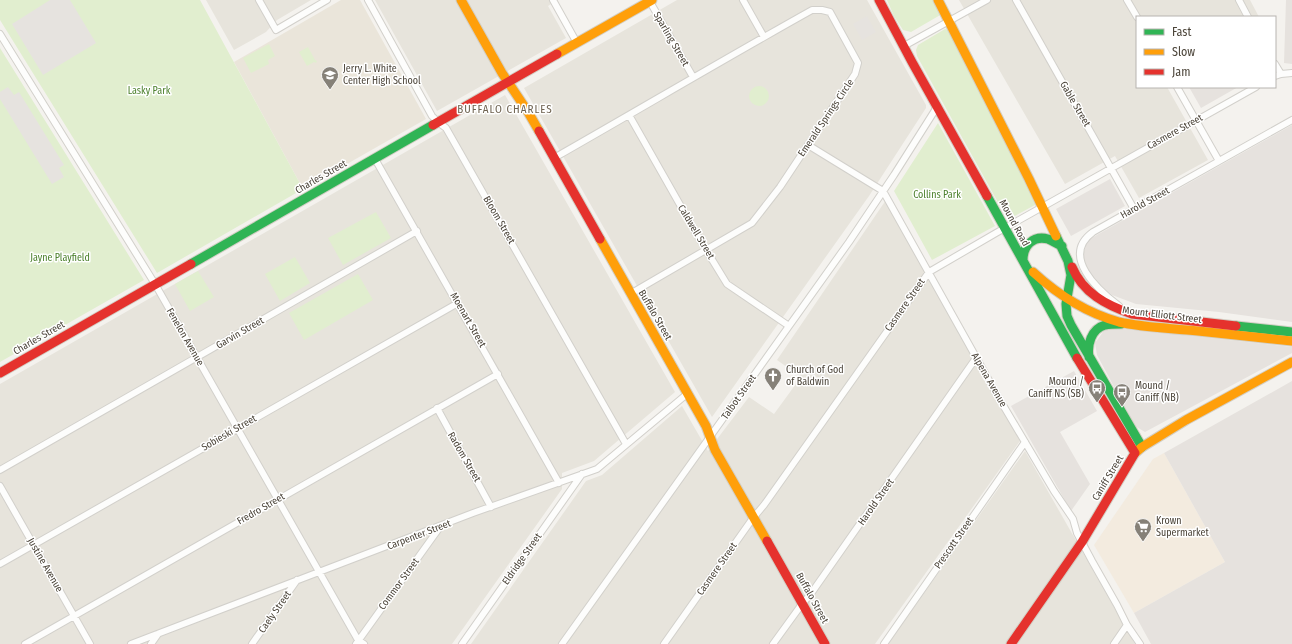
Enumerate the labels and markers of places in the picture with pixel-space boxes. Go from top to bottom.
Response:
place label: Jerry L. White Center High School [343,63,421,87]
school or university icon: Jerry L. White Center High School [320,65,340,90]
place label: Church of God of Baldwin [786,364,844,388]
church icon: Church of God of Baldwin [763,366,783,391]
place label: Mound / Caniff NS (SB) [1028,376,1084,400]
bus stop icon: Mound / Caniff NS (SB) [1087,378,1107,403]
place label: Mound / Caniff (NB) [1135,380,1179,404]
bus stop icon: Mound / Caniff (NB) [1112,382,1132,407]
place label: Krown Supermarket [1156,515,1210,539]
supermarket icon: Krown Supermarket [1133,517,1153,542]

